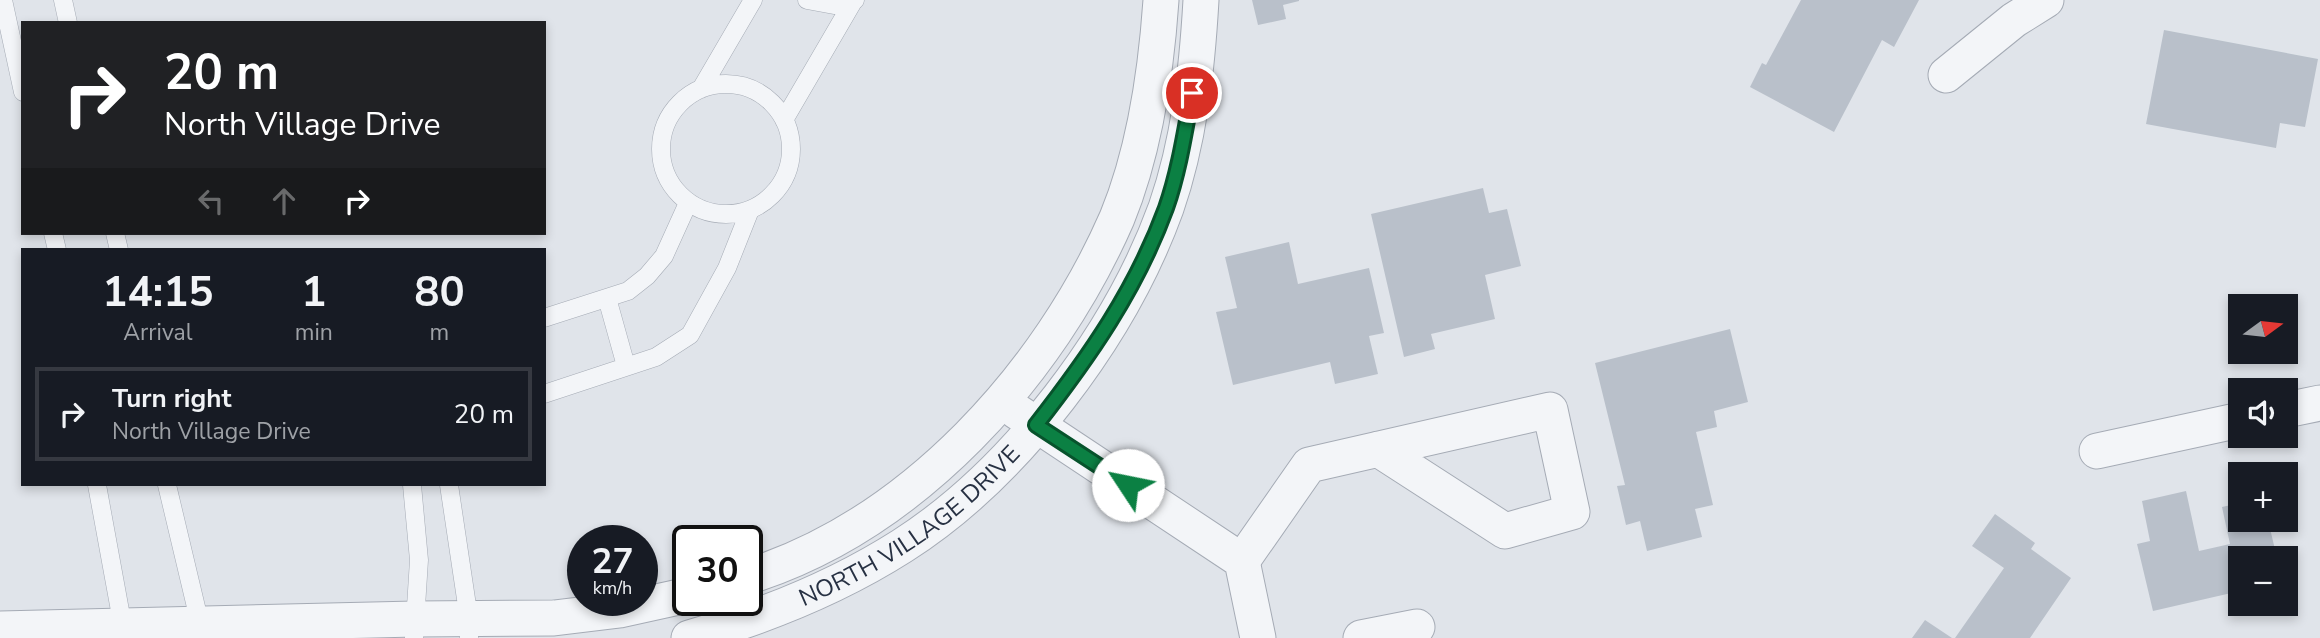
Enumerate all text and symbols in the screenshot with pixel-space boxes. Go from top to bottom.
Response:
text: 20 m [164,39,279,106]
icon: right [49,49,140,140]
pin [1162,63,1222,123]
icon: arrive [1173,74,1211,112]
text: North Village Drive [164,103,441,146]
icon: left [192,182,230,220]
icon: ahead [265,182,303,220]
icon: right [338,182,376,220]
text: 14:15 [102,264,214,321]
text: 1 [301,264,326,321]
text: 80 [414,264,465,321]
north arrow [2228,294,2298,364]
map controls [2228,294,2298,616]
text: Arrival [123,317,193,348]
text: min [295,317,333,348]
text: m [430,317,449,348]
button: sound [2228,378,2298,448]
text: Turn right [112,381,231,416]
icon: right [53,395,91,433]
text: 20 m [454,397,514,432]
text: North Village Drive [112,416,311,447]
street label: NORTH VILLAGE DRIVE [794,438,1027,614]
position arrow [1091,448,1165,522]
button: + [2228,462,2298,532]
speed limit sign: 30 [672,525,763,616]
text: 27 [591,538,634,585]
button: − [2228,546,2298,616]
text: km/h [593,576,632,600]

